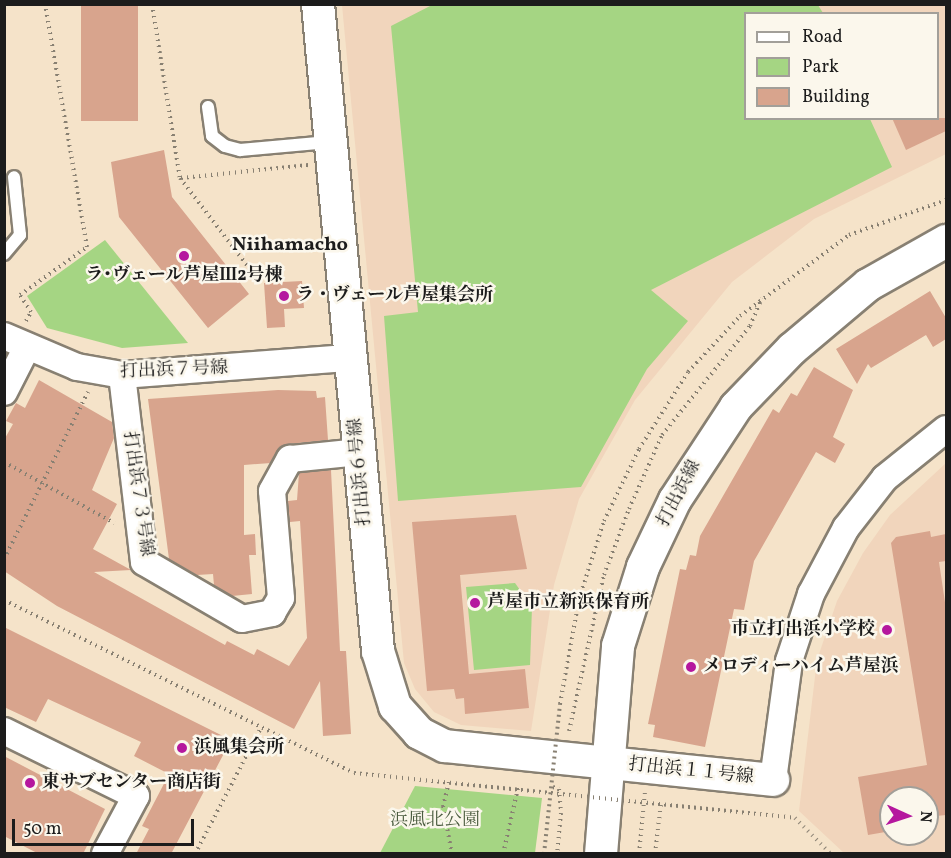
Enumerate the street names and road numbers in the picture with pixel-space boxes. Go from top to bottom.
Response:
street label: 打出浜７号線 [120,358,228,384]
street label: 打出浜６号線 [346,417,376,527]
street label: 打出浜７３号線 [118,430,156,558]
street label: 打出浜線 [654,457,706,531]
street label: 打出浜１１号線 [627,755,755,789]

